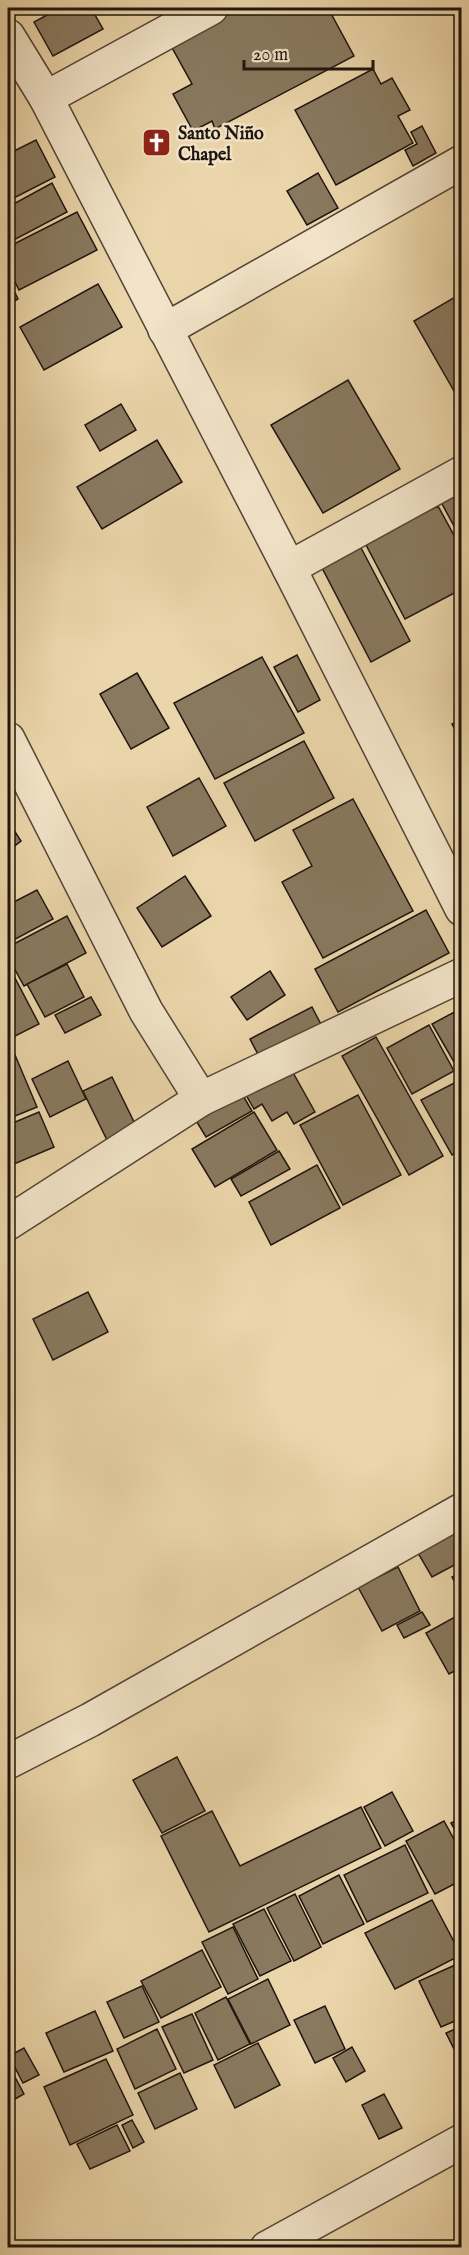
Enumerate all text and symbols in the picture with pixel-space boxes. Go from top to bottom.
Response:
scale bar [244,33,373,71]
text: 20 m [253,44,288,67]
place label: Santo Niño Chapel [178,123,264,167]
church icon: Santo Niño Chapel [141,127,173,159]

